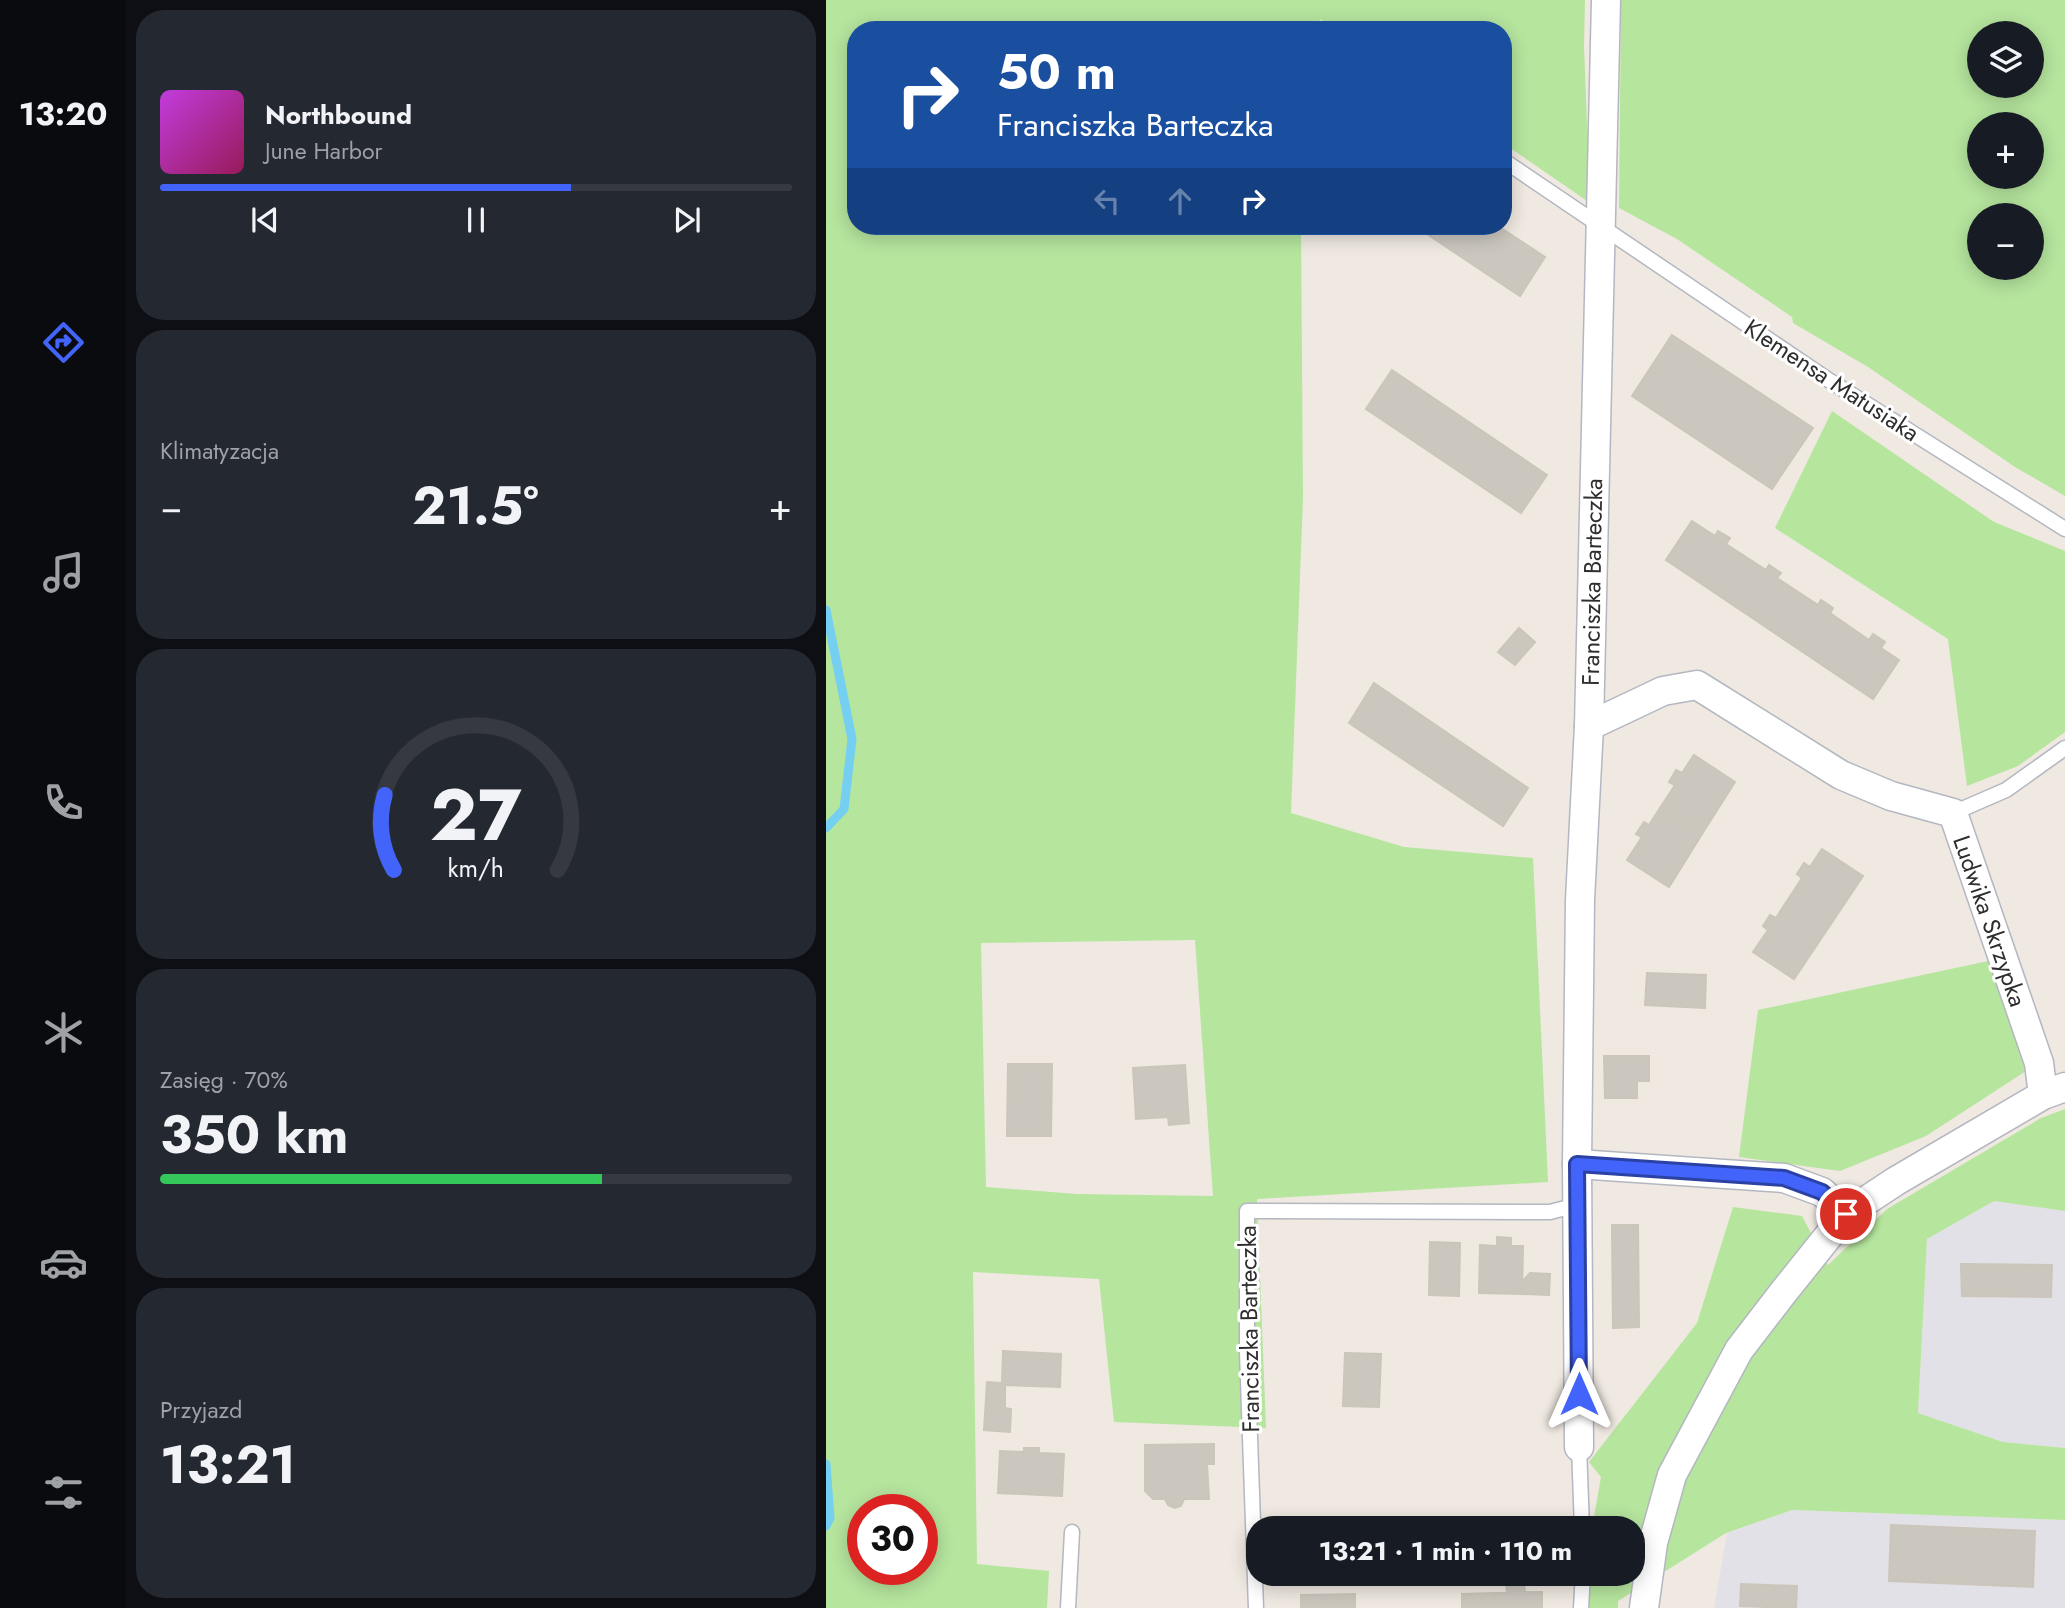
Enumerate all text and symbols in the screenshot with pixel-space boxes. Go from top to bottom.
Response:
map controls [1967,21,2044,280]
button: layers [1967,21,2044,98]
text: 50 m [997,37,1116,107]
icon: right [882,49,973,140]
text: 13:20 [19,91,107,137]
text: Northbound [265,96,412,134]
text: Franciszka Barteczka [997,102,1274,148]
button: + [1967,112,2044,189]
text: June Harbor [265,134,382,168]
icon: left [1088,182,1126,220]
icon: ahead [1161,182,1199,220]
icon: right [1234,182,1272,220]
icon: previous [246,201,284,239]
icon: pause [457,201,495,239]
icon: next [668,201,706,239]
button: − [1967,203,2044,280]
street label: Klemensa Matusiaka [1738,310,1926,450]
icon: directions [39,318,88,367]
text: Klimatyzacja [160,434,279,468]
text: 21.5° [412,468,539,544]
street label: Franciszka Barteczka [1573,478,1611,686]
text: − [160,479,182,534]
text: + [769,479,792,534]
icon: music [39,548,88,597]
text: 27 [430,762,522,867]
icon: phone [39,778,88,827]
street label: Ludwika Skrzypka [1944,831,2036,1011]
text: km/h [448,850,504,886]
icon: climate [39,1008,88,1057]
text: Zasięg · 70% [160,1063,288,1097]
text: 350 km [160,1097,349,1173]
pin [1816,1184,1876,1244]
icon: arrive [1827,1195,1865,1233]
street label: Franciszka Barteczka [1230,1225,1268,1433]
icon: car [39,1238,88,1287]
position arrow [1542,1357,1616,1431]
text: Przyjazd [160,1393,242,1427]
text: 13:21 [160,1427,296,1503]
icon: filters [39,1468,88,1517]
speed limit sign: 30 [847,1494,938,1585]
text: 13:21 · 1 min · 110 m [1319,1532,1572,1570]

